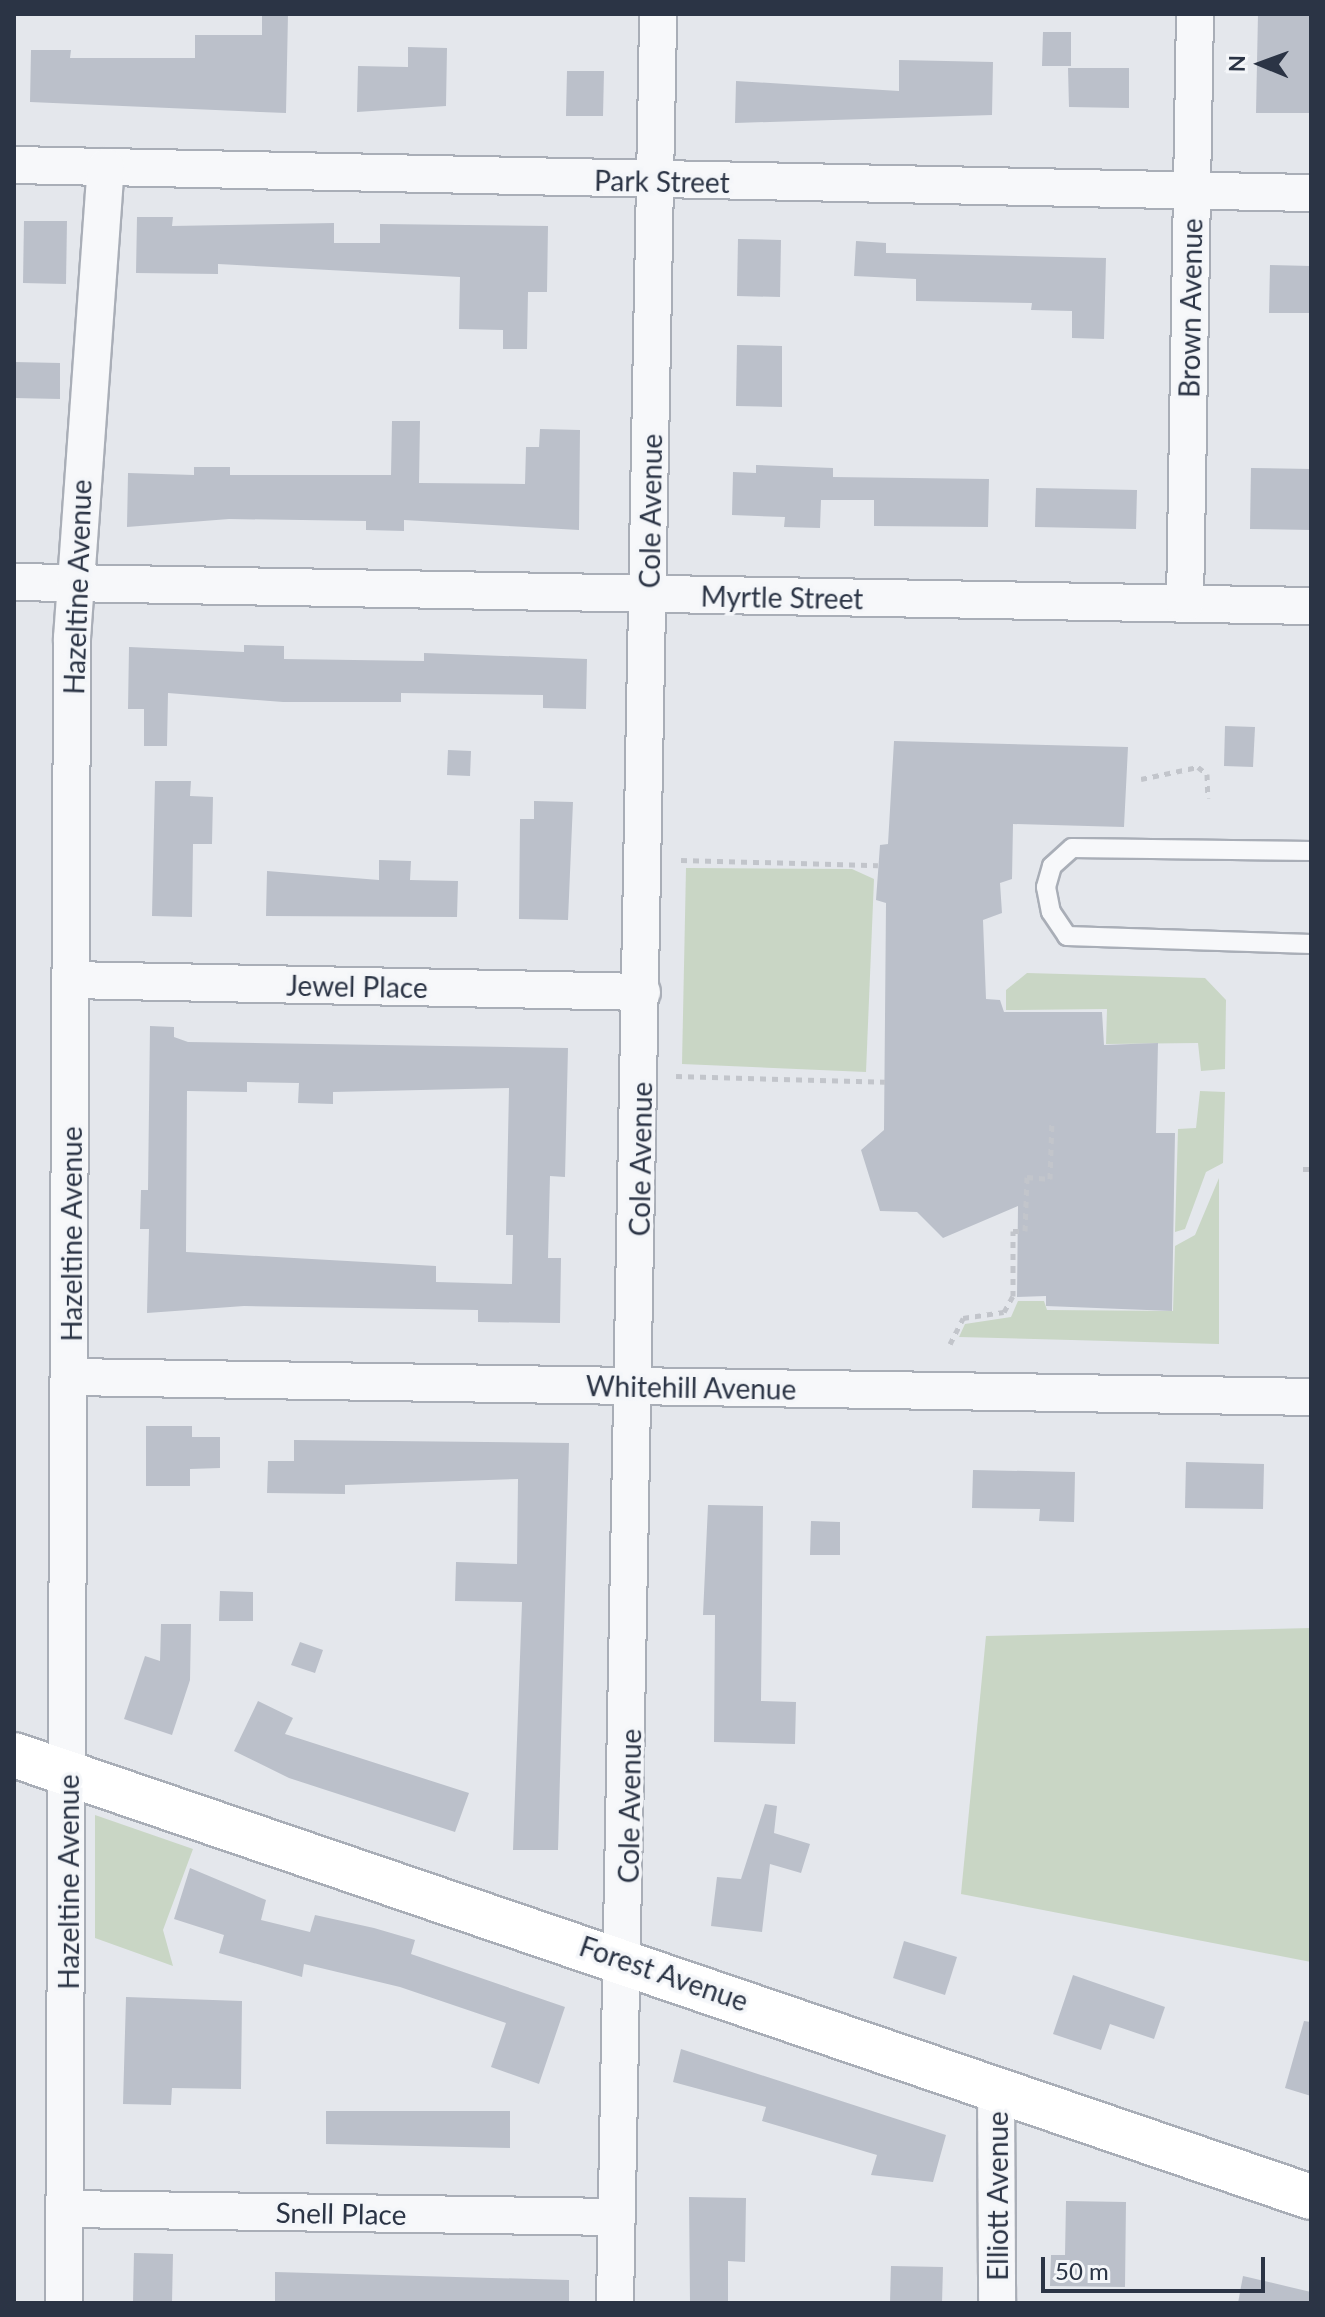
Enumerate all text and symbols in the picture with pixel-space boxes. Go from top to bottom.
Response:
north arrow [1221,24,1301,104]
text: N [1223,55,1250,72]
street label: Park Street [594,163,730,199]
street label: Brown Avenue [1172,217,1208,399]
street label: Cole Avenue [632,433,668,589]
street label: Hazeltine Avenue [56,478,98,696]
street label: Myrtle Street [700,579,864,615]
street label: Jewel Place [286,968,428,1004]
street label: Cole Avenue [622,1081,658,1237]
street label: Hazeltine Avenue [54,1126,88,1342]
street label: Whitehill Avenue [585,1368,797,1406]
street label: Cole Avenue [611,1728,647,1884]
street label: Hazeltine Avenue [51,1774,85,1990]
street label: Forest Avenue [575,1928,753,2018]
street label: Elliott Avenue [980,2111,1014,2281]
street label: Snell Place [275,2195,407,2231]
scale bar [1045,2241,1269,2291]
text: 50 m [1055,2256,1109,2285]

